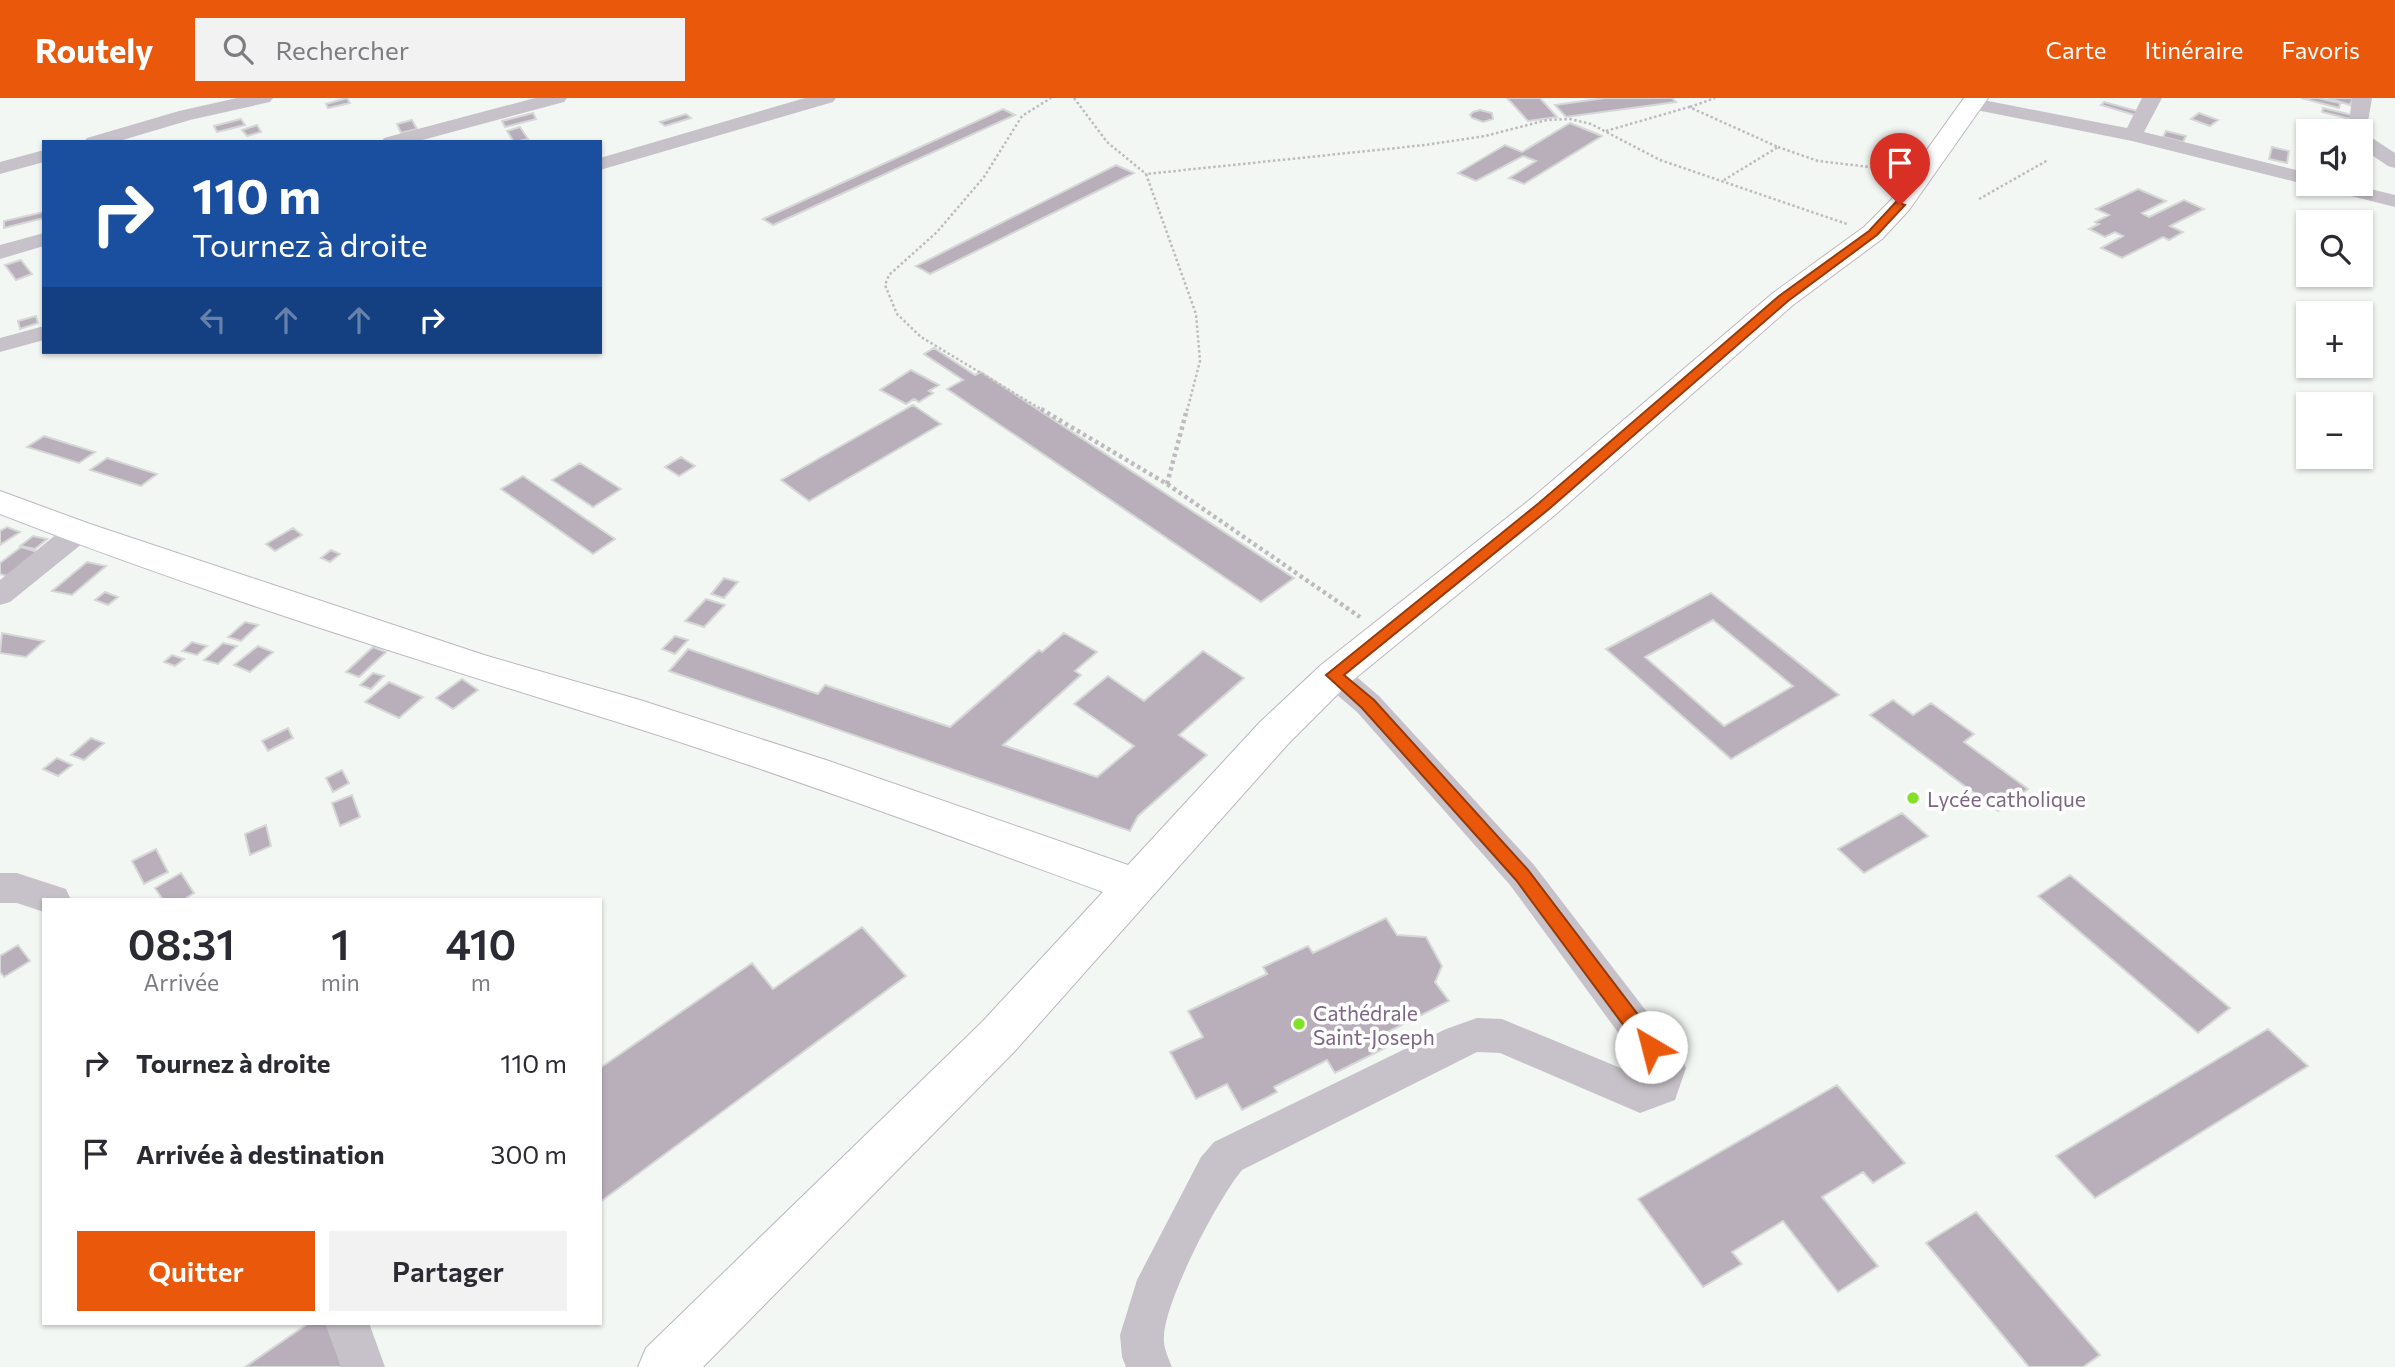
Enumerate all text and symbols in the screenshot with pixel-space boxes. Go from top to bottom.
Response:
search box [195,18,685,81]
text: Routely [35,29,153,70]
icon: search [219,30,257,68]
text: Rechercher [275,34,409,65]
text: Carte [2046,35,2107,64]
text: Itinéraire [2145,35,2244,64]
text: Favoris [2282,35,2360,64]
map controls [2296,119,2373,469]
button: sound [2296,119,2373,196]
pin [1870,133,1930,205]
icon: arrive [1881,144,1919,182]
text: 110 m [192,164,321,224]
icon: right [77,168,168,259]
button: search [2296,210,2373,287]
text: Tournez à droite [192,224,428,264]
icon: left [194,301,232,339]
icon: ahead [267,301,305,339]
icon: ahead [340,301,378,339]
icon: right [413,301,451,339]
button: + [2296,301,2373,378]
button: − [2296,392,2373,469]
place label: Lycée catholique [1927,786,2086,811]
marker: Lycée catholique [1905,790,1921,806]
text: 08:31 [128,917,235,969]
text: 1 [331,917,350,969]
text: 410 [446,917,516,969]
text: Arrivée [143,968,219,996]
text: min [321,968,360,996]
text: m [471,968,491,996]
place label: Cathédrale Saint-Joseph [1313,1000,1435,1049]
position arrow [1614,1010,1688,1084]
marker: Cathédrale Saint-Joseph [1291,1016,1307,1032]
icon: right [77,1044,115,1082]
text: Tournez à droite [136,1047,331,1078]
text: 110 m [500,1047,567,1078]
icon: arrive [77,1135,115,1173]
text: Arrivée à destination [136,1138,384,1169]
text: 300 m [491,1138,567,1169]
button: Quitter [77,1231,315,1311]
button: Partager [329,1231,567,1311]

